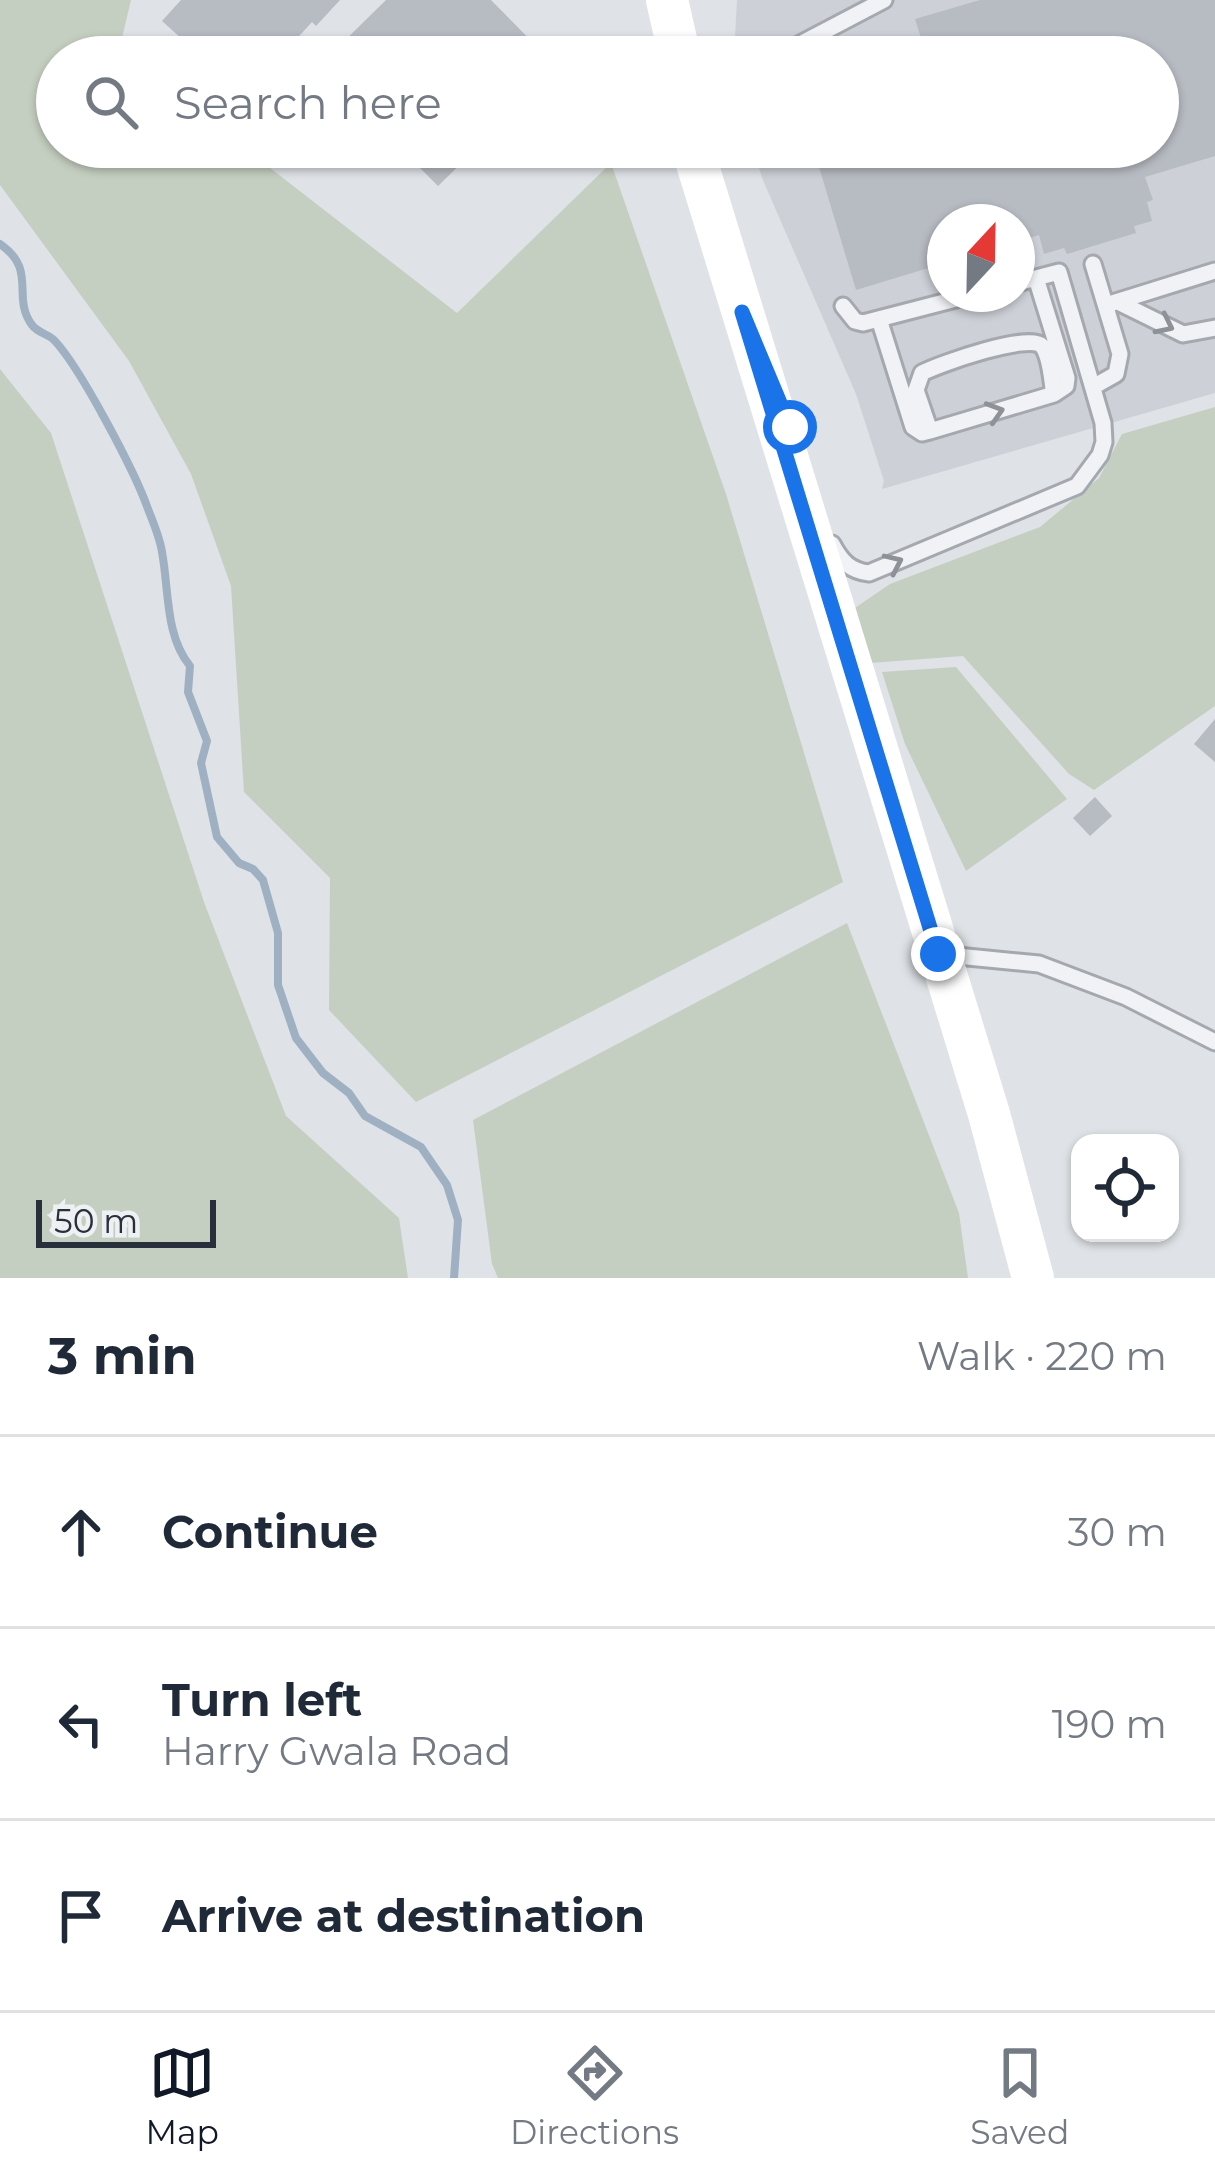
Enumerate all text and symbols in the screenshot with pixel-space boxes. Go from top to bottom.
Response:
search box [36,36,1179,168]
icon: search [78,69,144,135]
text: Search here [174,75,442,130]
north arrow [927,204,1035,312]
one-way arrow [1153,311,1174,334]
route start [763,400,817,454]
one-way arrow [984,401,1005,426]
one-way arrow [882,554,903,577]
route end [911,927,965,981]
map controls [1071,1134,1179,1242]
button: locate [1071,1134,1179,1242]
scale bar [36,1194,216,1247]
text: 50 m [54,1201,138,1241]
text: 3 min [48,1325,197,1387]
text: Walk · 220 m [917,1332,1167,1380]
icon: ahead [48,1499,114,1565]
text: Continue [162,1504,378,1559]
text: 30 m [1068,1508,1167,1556]
text: Turn left [162,1672,362,1727]
icon: left [48,1691,114,1757]
text: 190 m [1052,1700,1167,1748]
text: Harry Gwala Road [162,1727,511,1775]
icon: arrive [48,1883,114,1949]
text: Arrive at destination [162,1888,645,1943]
tab: Map [146,2040,219,2152]
tab: Directions [510,2040,679,2152]
tab: Saved [970,2040,1069,2152]

